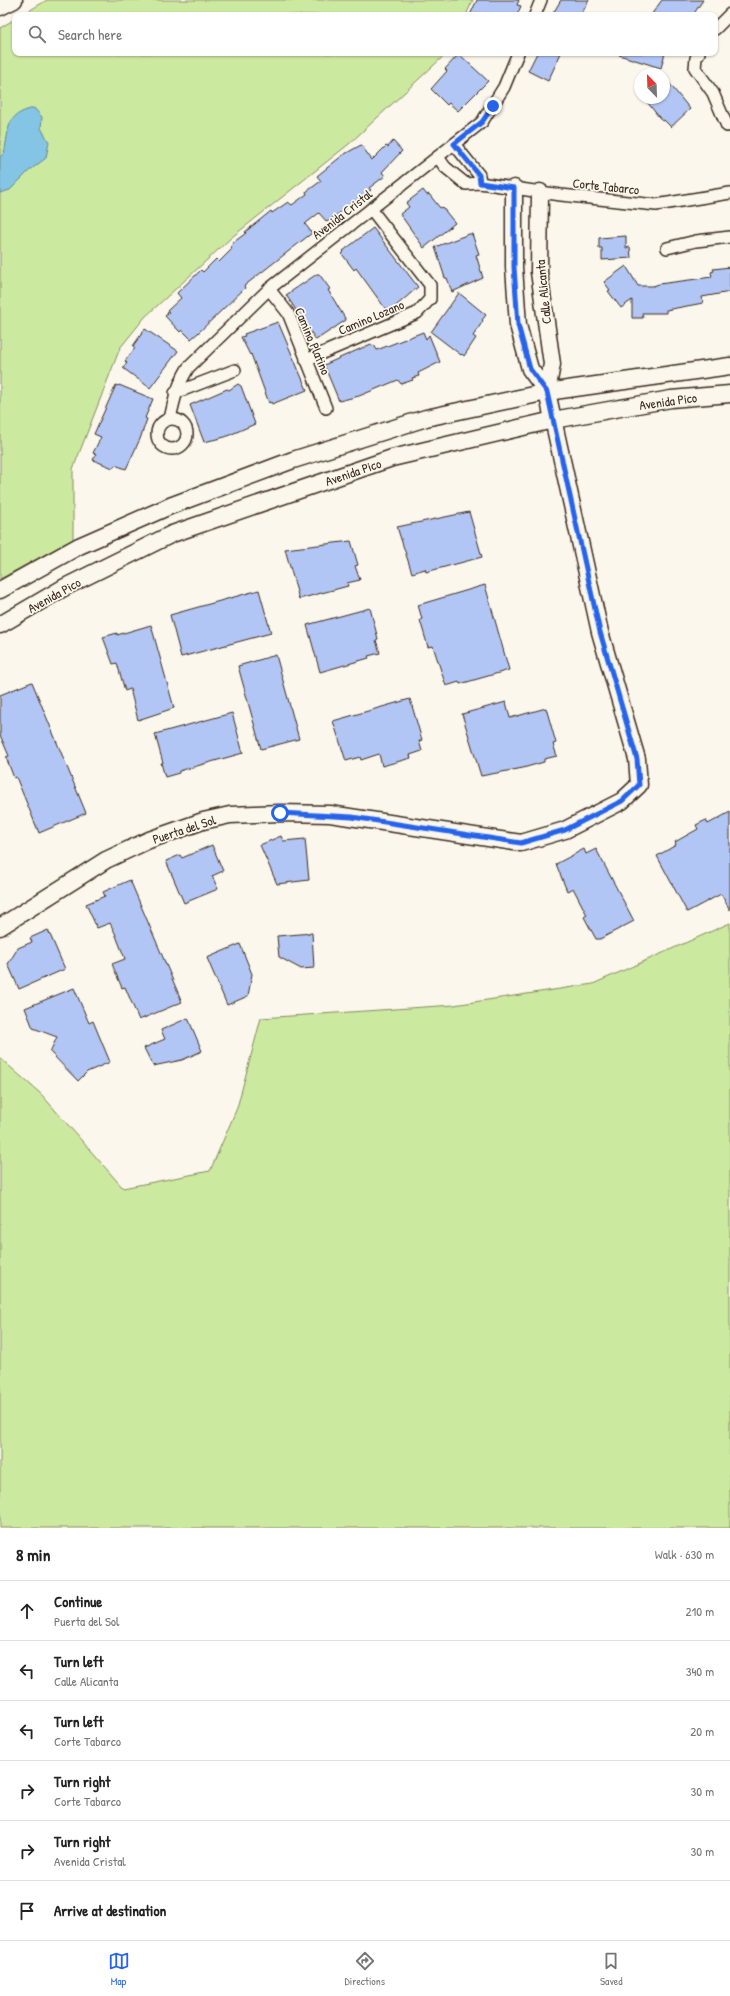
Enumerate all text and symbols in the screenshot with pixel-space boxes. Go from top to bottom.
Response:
search box [12,12,718,56]
icon: search [26,23,48,45]
text: Search here [58,24,122,45]
north arrow [634,68,670,104]
route end [484,97,502,115]
street label: Corte Tabarco [572,174,640,198]
street label: Avenida Cristal [308,184,376,243]
street label: Calle Alicanta [531,259,555,325]
street label: Camino Lozano [335,295,407,339]
street label: Camino Platino [291,305,335,377]
street label: Avenida Pico [638,388,698,414]
street label: Avenida Pico [323,454,383,490]
street label: Avenida Pico [24,573,84,617]
route start [271,804,289,822]
street label: Puerta del Sol [150,810,218,848]
text: 8 min [16,1543,50,1566]
text: Walk · 630 m [655,1545,714,1563]
text: Continue [54,1591,102,1612]
icon: ahead [16,1600,38,1622]
text: 210 m [686,1602,714,1620]
text: Puerta del Sol [54,1612,120,1630]
text: Turn left [54,1651,104,1672]
icon: left [16,1660,38,1682]
text: 340 m [686,1662,714,1680]
text: Calle Alicanta [54,1672,118,1690]
text: Turn left [54,1711,104,1732]
icon: left [16,1720,38,1742]
text: 20 m [690,1722,714,1740]
text: Corte Tabarco [54,1732,121,1750]
text: Turn right [54,1771,110,1792]
icon: right [16,1780,38,1802]
text: 30 m [691,1782,714,1800]
text: Corte Tabarco [54,1792,121,1810]
text: Turn right [54,1831,110,1852]
icon: right [16,1840,38,1862]
text: 30 m [691,1842,714,1860]
text: Avenida Cristal [54,1852,126,1870]
icon: arrive [16,1900,38,1922]
text: Arrive at destination [54,1900,166,1921]
tab: Map [108,1950,130,1988]
tab: Directions [345,1950,385,1988]
tab: Saved [600,1950,622,1988]

